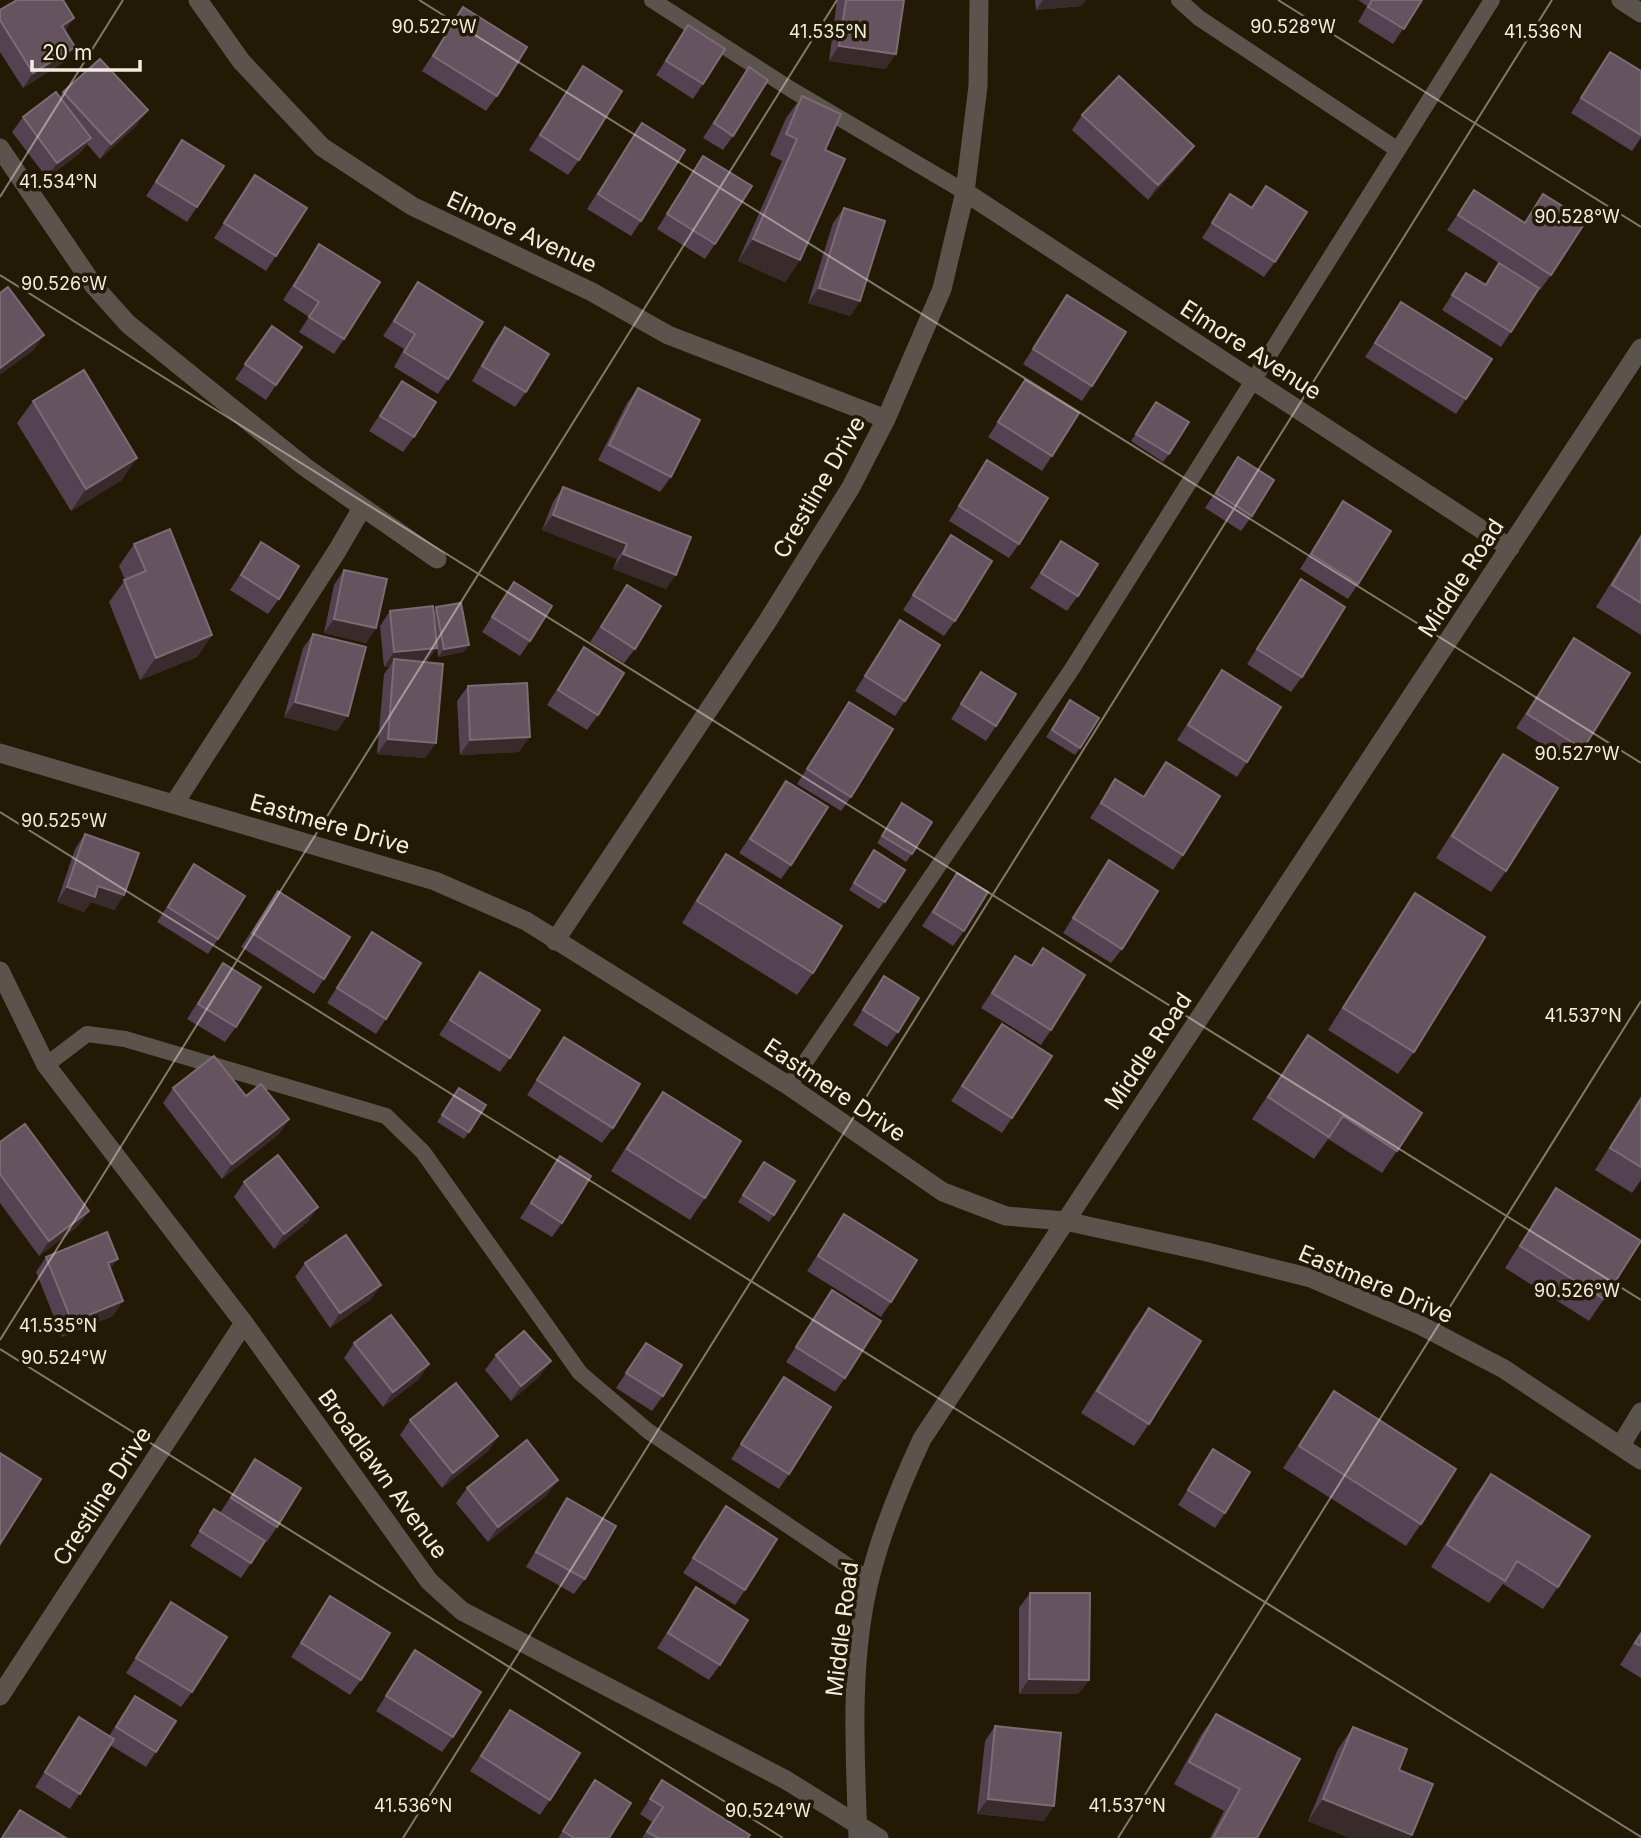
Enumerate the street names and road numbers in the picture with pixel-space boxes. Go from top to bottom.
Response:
street label: Elmore Avenue [443,185,601,279]
street label: Elmore Avenue [1175,294,1327,406]
street label: Crestline Drive [767,411,871,563]
street label: Middle Road [1412,514,1510,642]
street label: Eastmere Drive [247,788,413,860]
street label: Middle Road [1099,987,1197,1115]
street label: Eastmere Drive [759,1032,911,1148]
street label: Eastmere Drive [1294,1239,1458,1329]
street label: Broadlawn Avenue [312,1384,454,1564]
street label: Crestline Drive [47,1421,157,1571]
street label: Middle Road [820,1560,864,1698]

